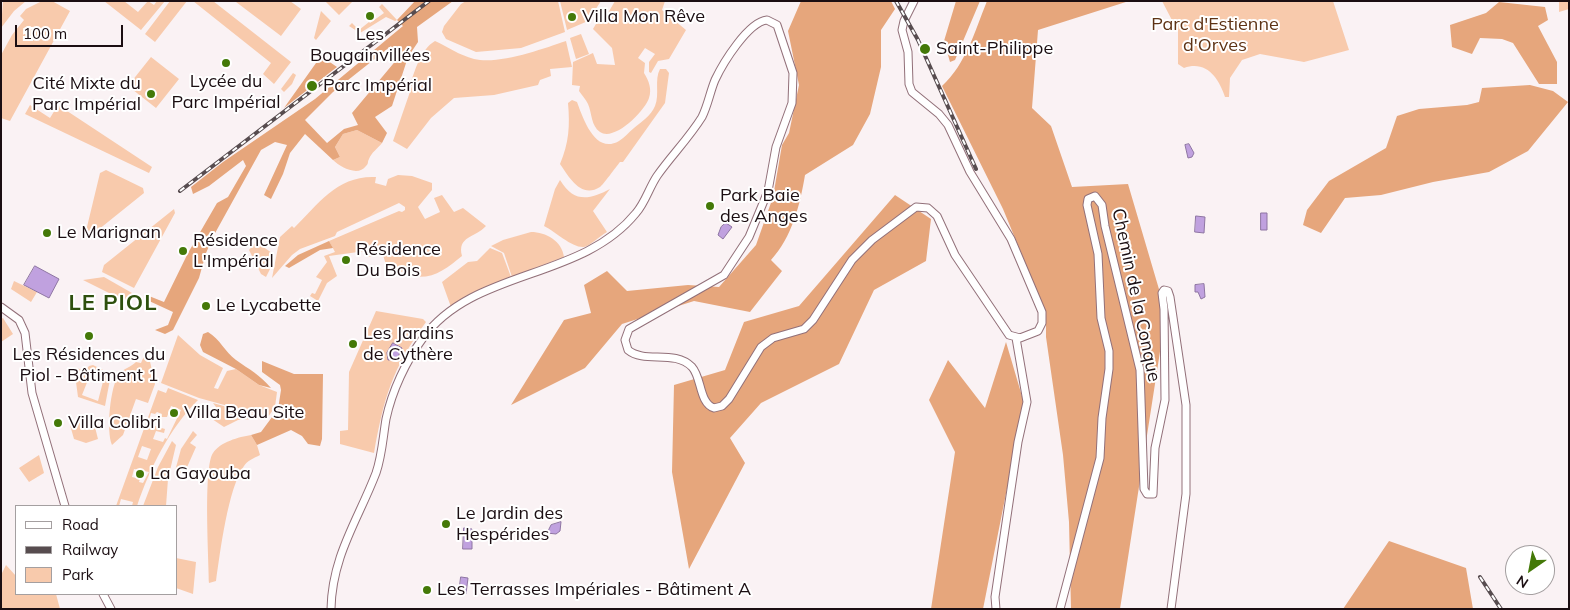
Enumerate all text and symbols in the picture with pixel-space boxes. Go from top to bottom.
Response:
place label: Villa Mon Rêve [582,6,705,28]
marker: Les Bougainvillées [364,10,376,22]
marker: Villa Mon Rêve [566,11,578,23]
park label: Parc d'Estienne d'Orves [1151,14,1279,56]
scale bar [18,15,125,47]
text: 100 m [23,24,67,43]
place label: Les Bougainvillées [310,24,430,66]
place label: Saint-Philippe [936,38,1053,60]
marker: Saint-Philippe [918,42,932,56]
marker: Lycée du Parc Impérial [220,57,232,69]
place label: Lycée du Parc Impérial [171,71,281,114]
place label: Cité Mixte du Parc Impérial [32,73,141,116]
place label: Parc Impérial [323,75,432,97]
marker: Parc Impérial [305,79,319,93]
marker: Cité Mixte du Parc Impérial [145,88,157,100]
place label: Park Baie des Anges [720,185,808,228]
marker: Park Baie des Anges [704,200,716,212]
street label: Chemin de la Conque [1107,206,1165,384]
place label: Le Marignan [57,222,161,244]
marker: Le Marignan [41,227,53,239]
place label: Résidence L'Impérial [193,230,278,272]
place label: Résidence Du Bois [356,239,441,282]
marker: Résidence L'Impérial [177,245,189,257]
marker: Résidence Du Bois [340,254,352,266]
district label: LE PIOL [68,290,158,316]
place label: Le Lycabette [216,295,321,317]
marker: Le Lycabette [200,300,212,312]
place label: Les Jardins de Cythère [363,323,454,366]
marker: Les Résidences du Piol - Bâtiment 1 [83,330,95,342]
marker: Les Jardins de Cythère [347,338,359,350]
place label: Les Résidences du Piol - Bâtiment 1 [13,344,165,386]
place label: Villa Beau Site [184,402,304,424]
marker: Villa Beau Site [168,407,180,419]
place label: Villa Colibri [68,412,161,434]
marker: Villa Colibri [52,417,64,429]
place label: La Gayouba [150,463,251,485]
marker: La Gayouba [134,468,146,480]
place label: Le Jardin des Hespérides [456,503,563,546]
legend [15,505,178,595]
text: Road [62,515,99,534]
marker: Le Jardin des Hespérides [440,518,452,530]
text: Railway [62,540,118,559]
north arrow [1505,545,1555,595]
text: Park [62,565,94,584]
text: N [1513,571,1532,592]
place label: Les Terrasses Impériales - Bâtiment A [437,579,751,601]
marker: Les Terrasses Impériales - Bâtiment A [421,584,433,596]

